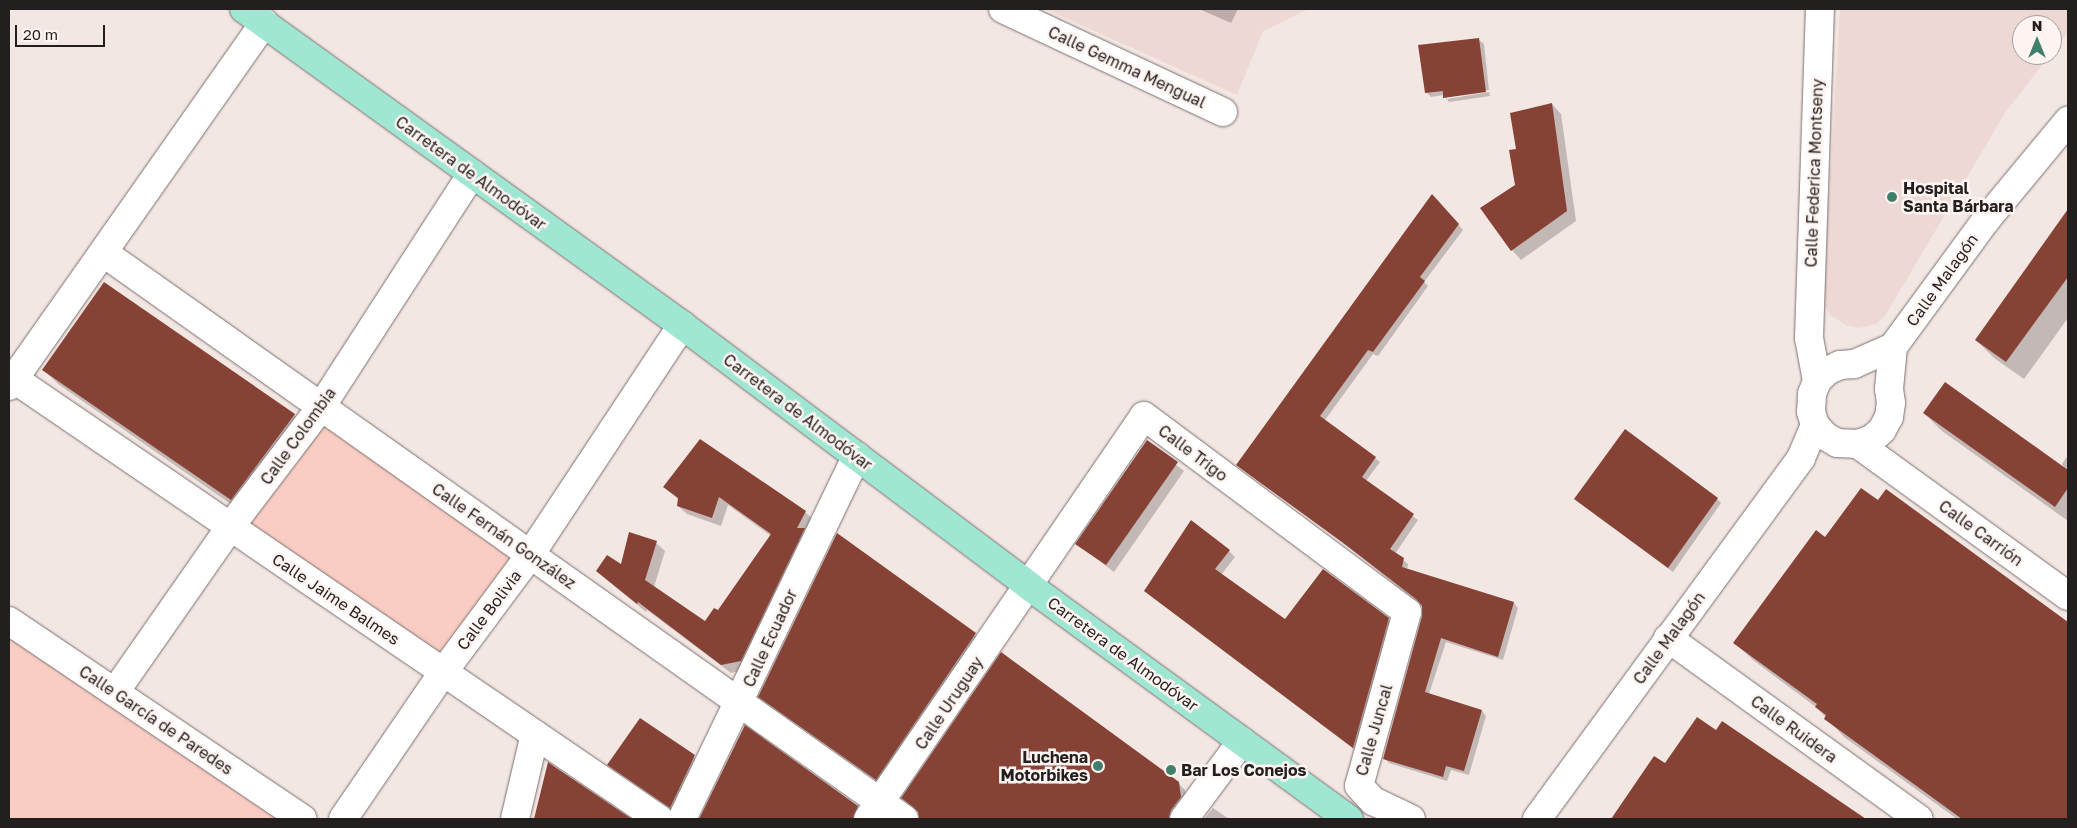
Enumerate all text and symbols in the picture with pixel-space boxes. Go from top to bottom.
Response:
scale bar [18,15,108,47]
north arrow [2012,15,2062,65]
text: N [2032,17,2042,34]
street label: Calle Gemma Mengual [1045,22,1209,112]
text: 20 m [23,25,58,43]
street label: Calle Federica Montseny [1801,78,1827,268]
street label: Carretera de Almodóvar [392,112,550,234]
place label: Hospital Santa Bárbara [1903,178,2014,216]
marker: Hospital Santa Bárbara [1885,190,1899,204]
street label: Calle Malagón [1902,230,1982,330]
street label: Carretera de Almodóvar [720,350,876,474]
street label: Calle Colombia [256,384,340,488]
street label: Calle Trigo [1155,421,1231,485]
street label: Calle Fernán González [428,479,580,593]
street label: Calle Carrión [1935,496,2027,570]
street label: Calle Jaime Balmes [269,549,403,649]
street label: Calle Bolivia [453,566,525,654]
street label: Calle Ecuador [739,586,801,690]
street label: Calle Malagón [1629,588,1709,688]
street label: Carretera de Almodóvar [1044,593,1202,715]
street label: Calle Uruguay [911,653,987,753]
street label: Calle García de Paredes [76,661,236,779]
street label: Calle Juncal [1352,682,1396,778]
street label: Calle Ruidera [1747,691,1841,767]
place label: Luchena Motorbikes [1000,747,1088,785]
marker: Luchena Motorbikes [1092,760,1104,772]
place label: Bar Los Conejos [1181,760,1307,780]
marker: Bar Los Conejos [1165,764,1177,776]

